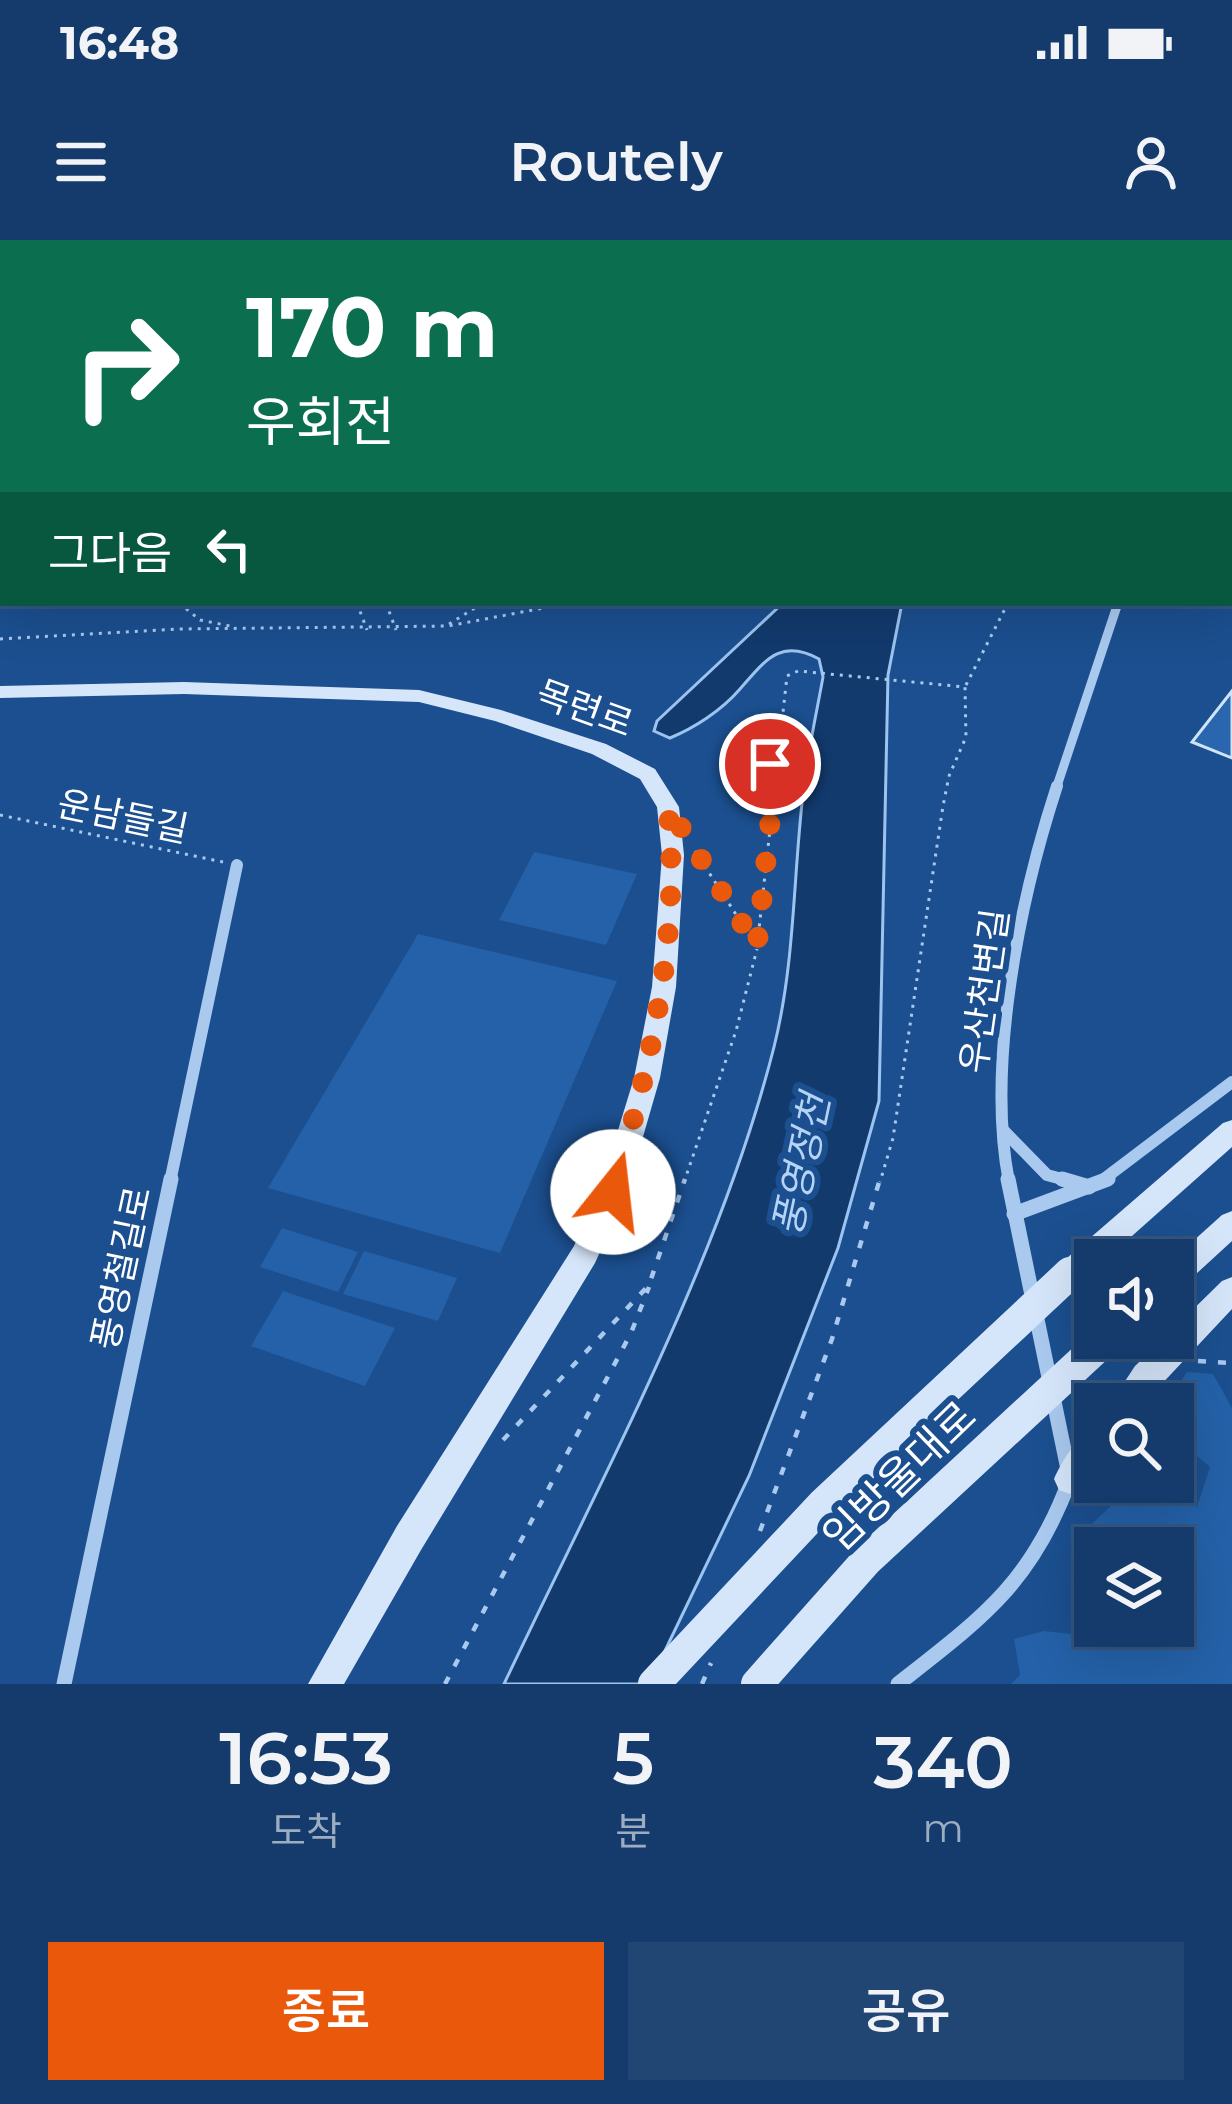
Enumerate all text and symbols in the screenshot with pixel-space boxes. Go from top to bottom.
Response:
text: 16:48 [60,15,179,70]
icon: menu [48,129,114,195]
text: Routely [509,129,723,195]
icon: person [1118,129,1184,195]
text: 170 m [246,276,498,378]
icon: right [48,288,204,444]
text: 우회전 [246,389,395,455]
icon: left [196,516,262,582]
text: 그다음 [48,525,172,580]
street label: 목련로 [531,670,639,746]
pin [719,713,821,815]
icon: arrive [737,731,803,797]
street label: 운남들길 [54,781,192,851]
street label: 우산천변길 [951,906,1017,1076]
water label: 풍영정천 [763,1086,840,1240]
position arrow [550,1129,676,1255]
street label: 풍영철길로 [82,1182,160,1354]
map controls [1074,1239,1194,1647]
button: sound [1074,1239,1194,1359]
button: search [1074,1383,1194,1503]
street label: 임방울대로 [811,1390,987,1562]
button: layers [1074,1527,1194,1647]
text: 16:53 [219,1714,393,1802]
text: 5 [612,1714,654,1802]
text: 340 [874,1718,1013,1806]
text: m [922,1804,964,1852]
text: 도착 [270,1807,342,1855]
text: 분 [615,1807,651,1855]
button: 종료 [48,1942,604,2080]
button: 공유 [628,1942,1184,2080]

